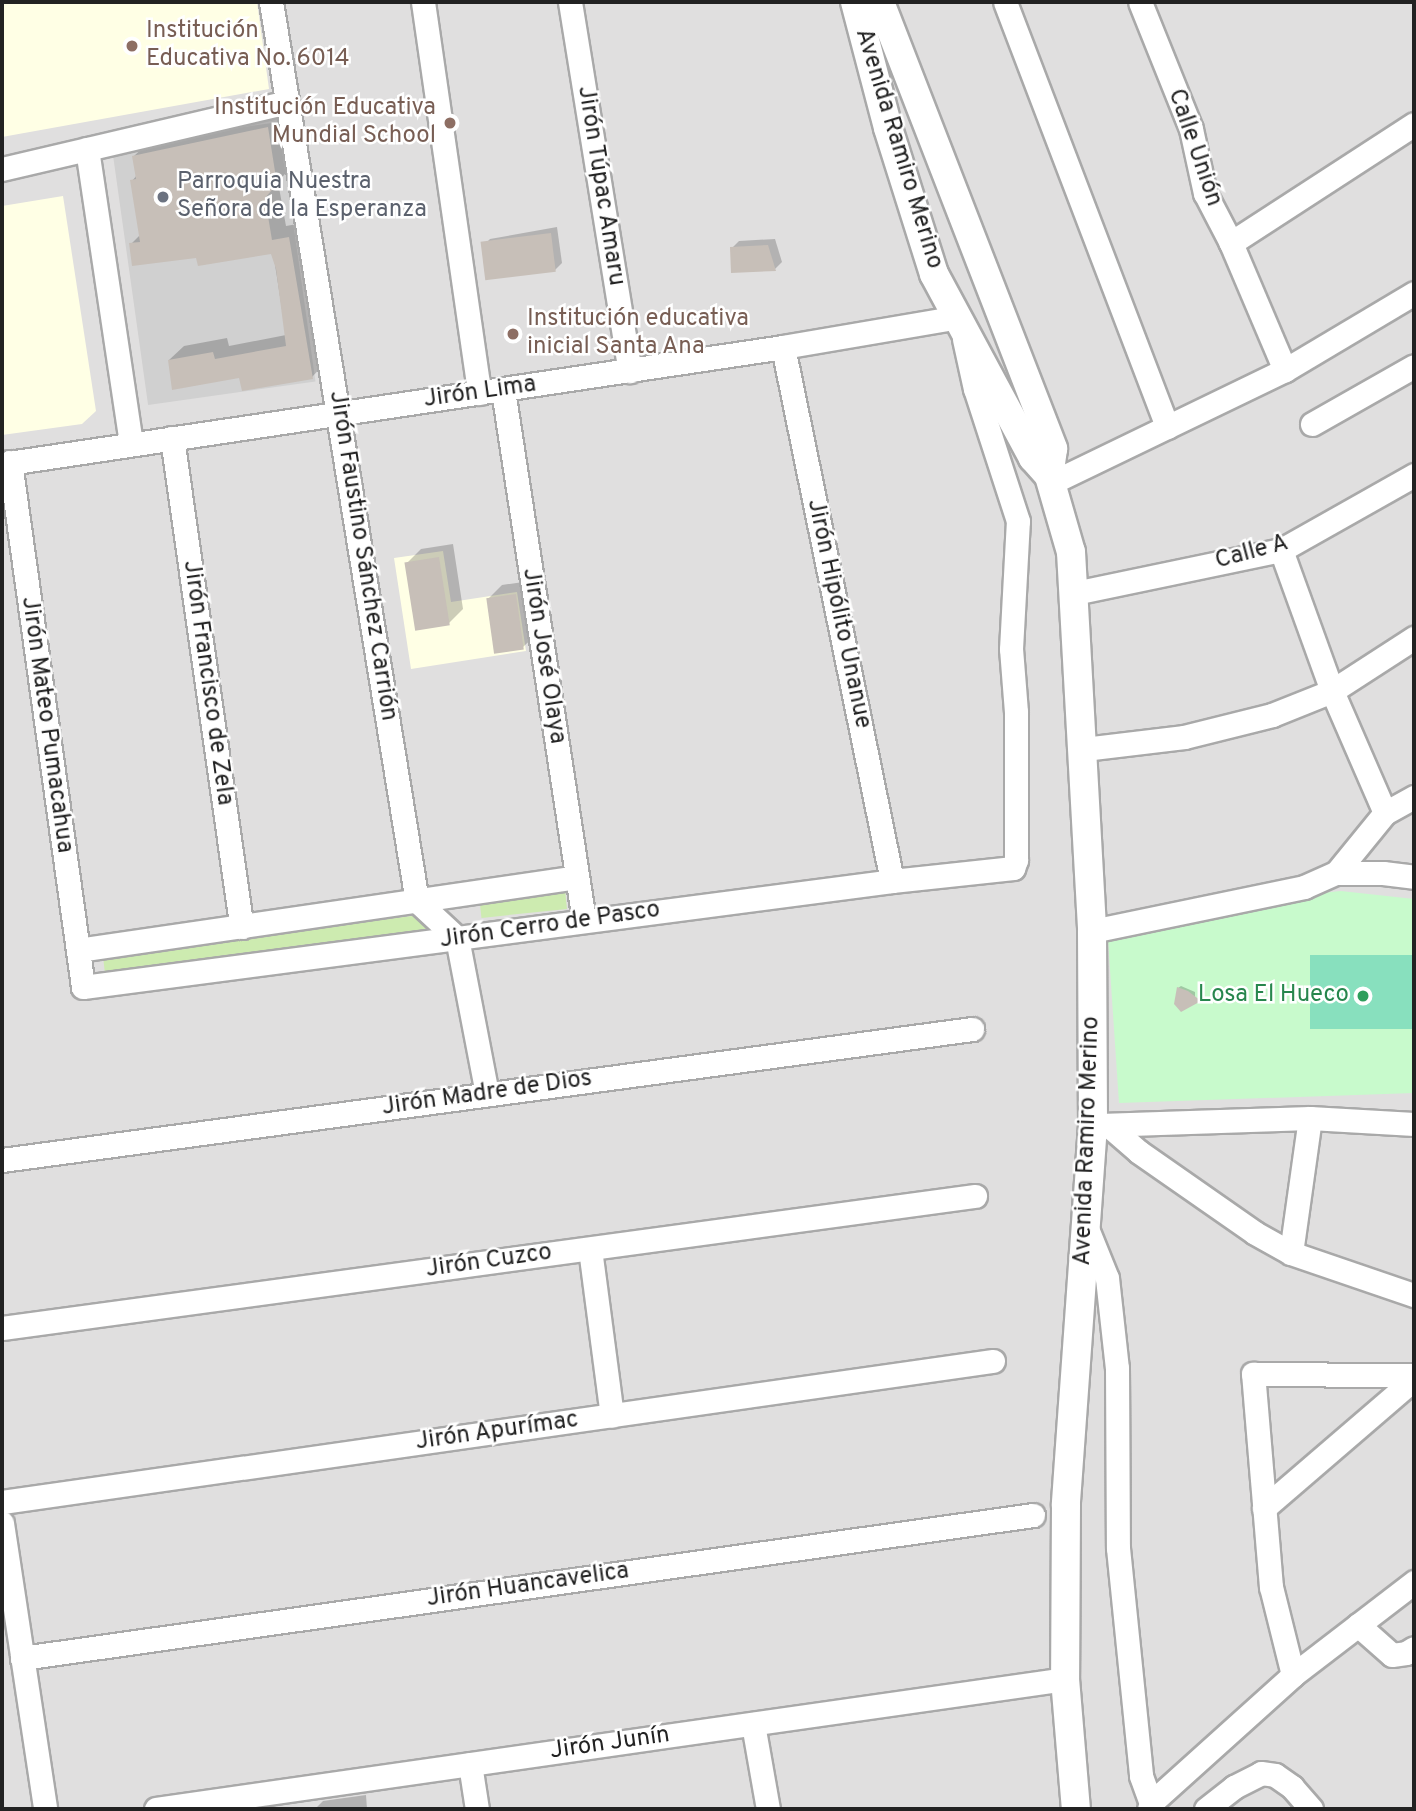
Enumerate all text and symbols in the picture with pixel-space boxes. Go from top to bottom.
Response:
place label: Institución Educativa No. 6014 [146,18,350,74]
street label: Avenida Ramiro Merino [848,25,948,273]
marker: Institución Educativa No. 6014 [124,38,140,54]
street label: Jirón Túpac Amaru [570,83,630,289]
street label: Calle Unión [1160,85,1228,211]
place label: Institución Educativa Mundial School [214,95,436,151]
marker: Institución Educativa Mundial School [442,115,458,131]
place label: Parroquia Nuestra Señora de la Esperanza [177,169,427,225]
marker: Parroquia Nuestra Señora de la Esperanza [155,189,171,205]
place label: Institución educativa inicial Santa Ana [527,306,749,362]
marker: Institución educativa inicial Santa Ana [505,326,521,342]
street label: Jirón Lima [422,371,538,415]
street label: Jirón Faustino Sánchez Carrión [322,389,402,723]
street label: Jirón Hipólito Unanue [800,497,876,731]
street label: Calle A [1212,529,1292,577]
street label: Jirón Francisco de Zela [176,559,238,807]
street label: Jirón José Olaya [515,566,571,746]
street label: Jirón Mateo Pumacahua [14,595,78,855]
street label: Jirón Cerro de Pasco [438,896,662,956]
place label: Losa El Hueco [1198,982,1349,1010]
marker: Losa El Hueco [1355,988,1371,1004]
street label: Avenida Ramiro Merino [1069,1016,1107,1266]
street label: Jirón Madre de Dios [380,1065,594,1123]
street label: Jirón Cuzco [424,1239,554,1285]
street label: Jirón Apurímac [413,1406,581,1458]
street label: Jirón Huancavelica [425,1558,631,1614]
street label: Jirón Junín [548,1721,672,1767]

